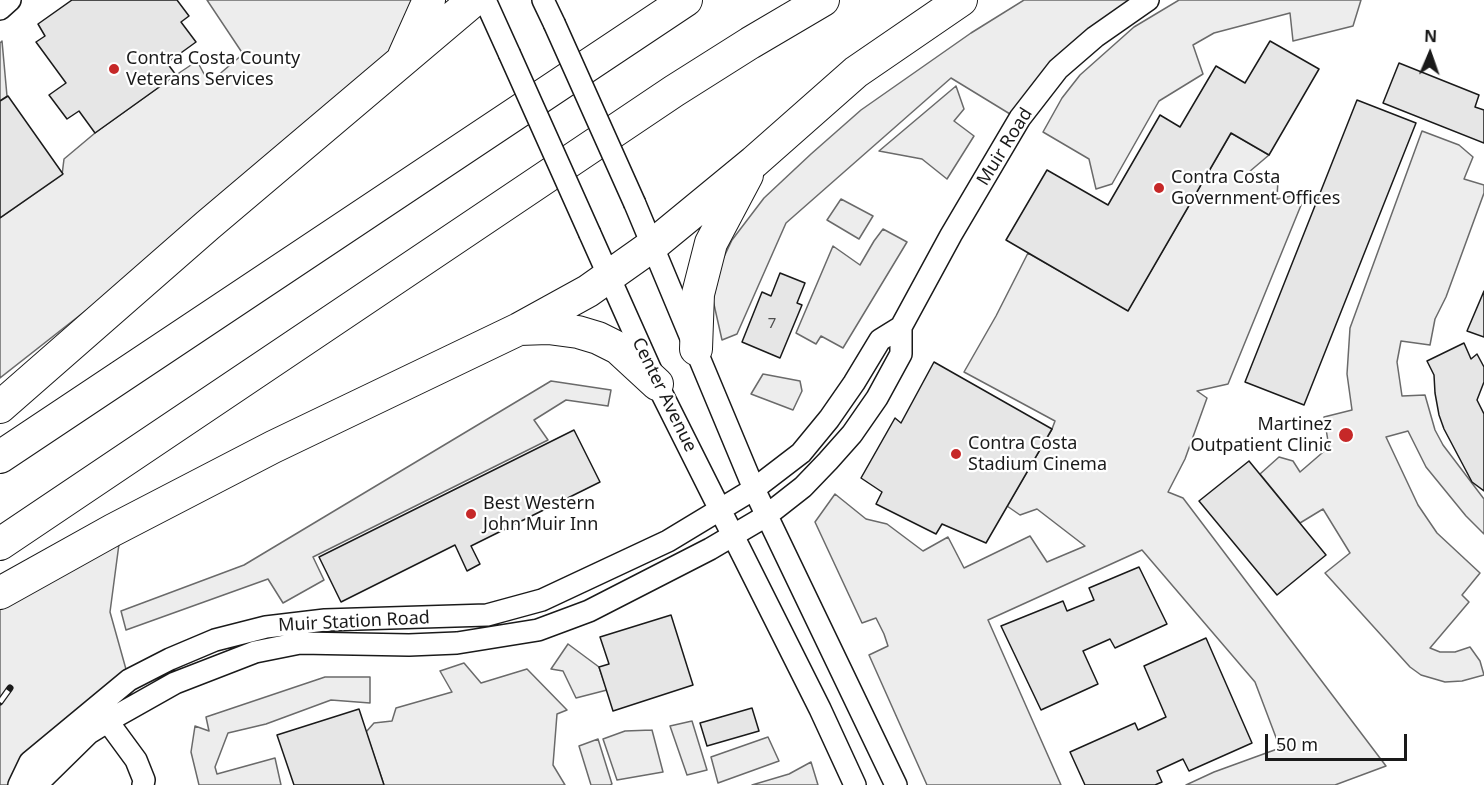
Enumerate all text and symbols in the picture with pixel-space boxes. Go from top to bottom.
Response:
north arrow [1400,24,1460,84]
text: N [1424,25,1438,47]
place label: Contra Costa County Veterans Services [126,48,300,90]
marker: Contra Costa County Veterans Services [107,62,121,76]
street label: Muir Road [973,104,1037,190]
place label: Contra Costa Government Offices [1171,167,1340,210]
marker: Contra Costa Government Offices [1152,181,1166,195]
house number: 7 [768,315,776,333]
street label: Center Avenue [627,334,701,456]
place label: Martinez Outpatient Clinic [1190,414,1332,456]
marker: Martinez Outpatient Clinic [1337,426,1355,444]
place label: Contra Costa Stadium Cinema [968,433,1107,476]
marker: Contra Costa Stadium Cinema [949,447,963,461]
place label: Best Western John Muir Inn [483,493,598,536]
marker: Best Western John Muir Inn [464,507,478,521]
street label: Muir Station Road [278,607,430,637]
scale bar [1268,722,1410,760]
text: 50 m [1276,732,1318,756]

